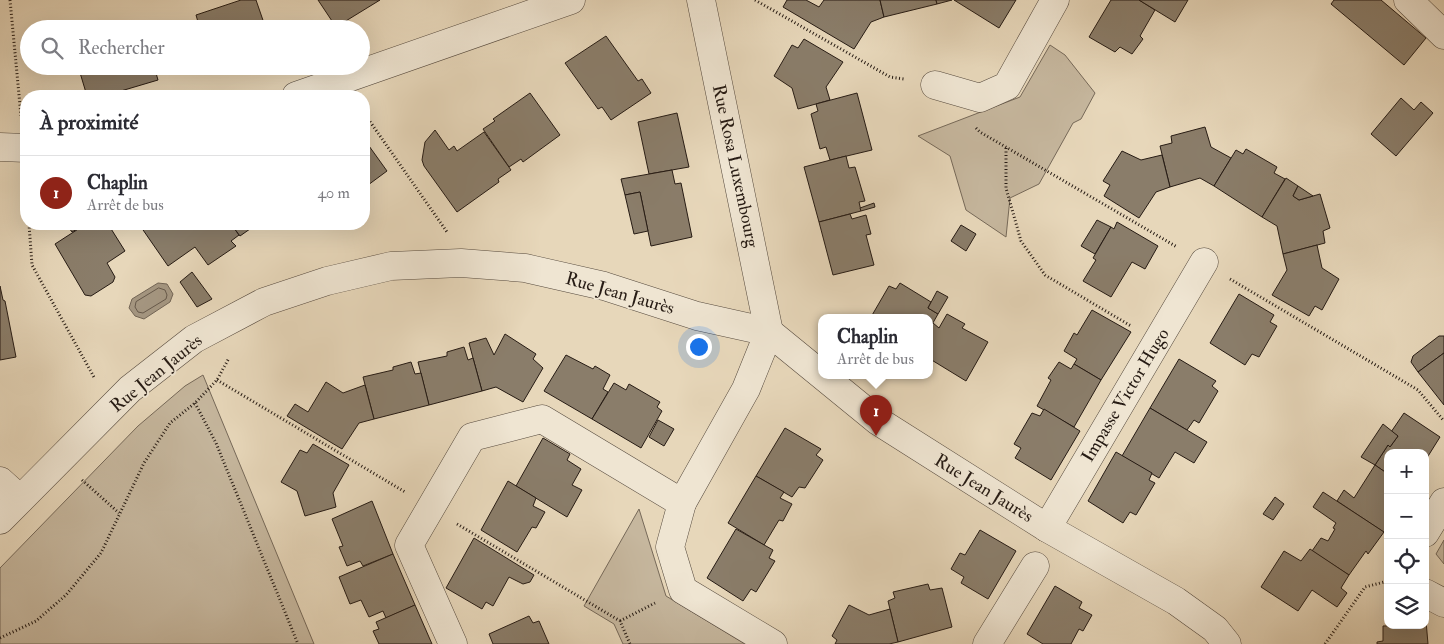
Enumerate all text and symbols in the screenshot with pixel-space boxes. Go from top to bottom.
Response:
search box [20,20,370,75]
icon: search [38,34,66,62]
text: Rechercher [78,36,165,60]
street label: Rue Rosa Luxembourg [707,83,764,251]
text: À proximité [40,109,138,136]
text: Chaplin [87,171,148,195]
text: 1 [53,183,59,203]
text: 40 m [317,183,350,203]
text: Arrêt de bus [87,195,164,215]
street label: Rue Jean Jaurès [563,267,677,320]
popup [818,314,933,379]
street label: Impasse Victor Hugo [1076,324,1175,466]
text: Chaplin [837,325,898,349]
street label: Rue Jean Jaurès [105,329,207,418]
your location [686,334,712,360]
text: Arrêt de bus [837,349,914,369]
pin: 1 [860,395,892,436]
street label: Rue Jean Jaurès [930,449,1037,528]
map controls [1384,449,1429,629]
button: + [1384,449,1429,494]
button: − [1384,494,1429,539]
button: locate [1384,539,1429,584]
button: layers [1384,584,1429,629]

